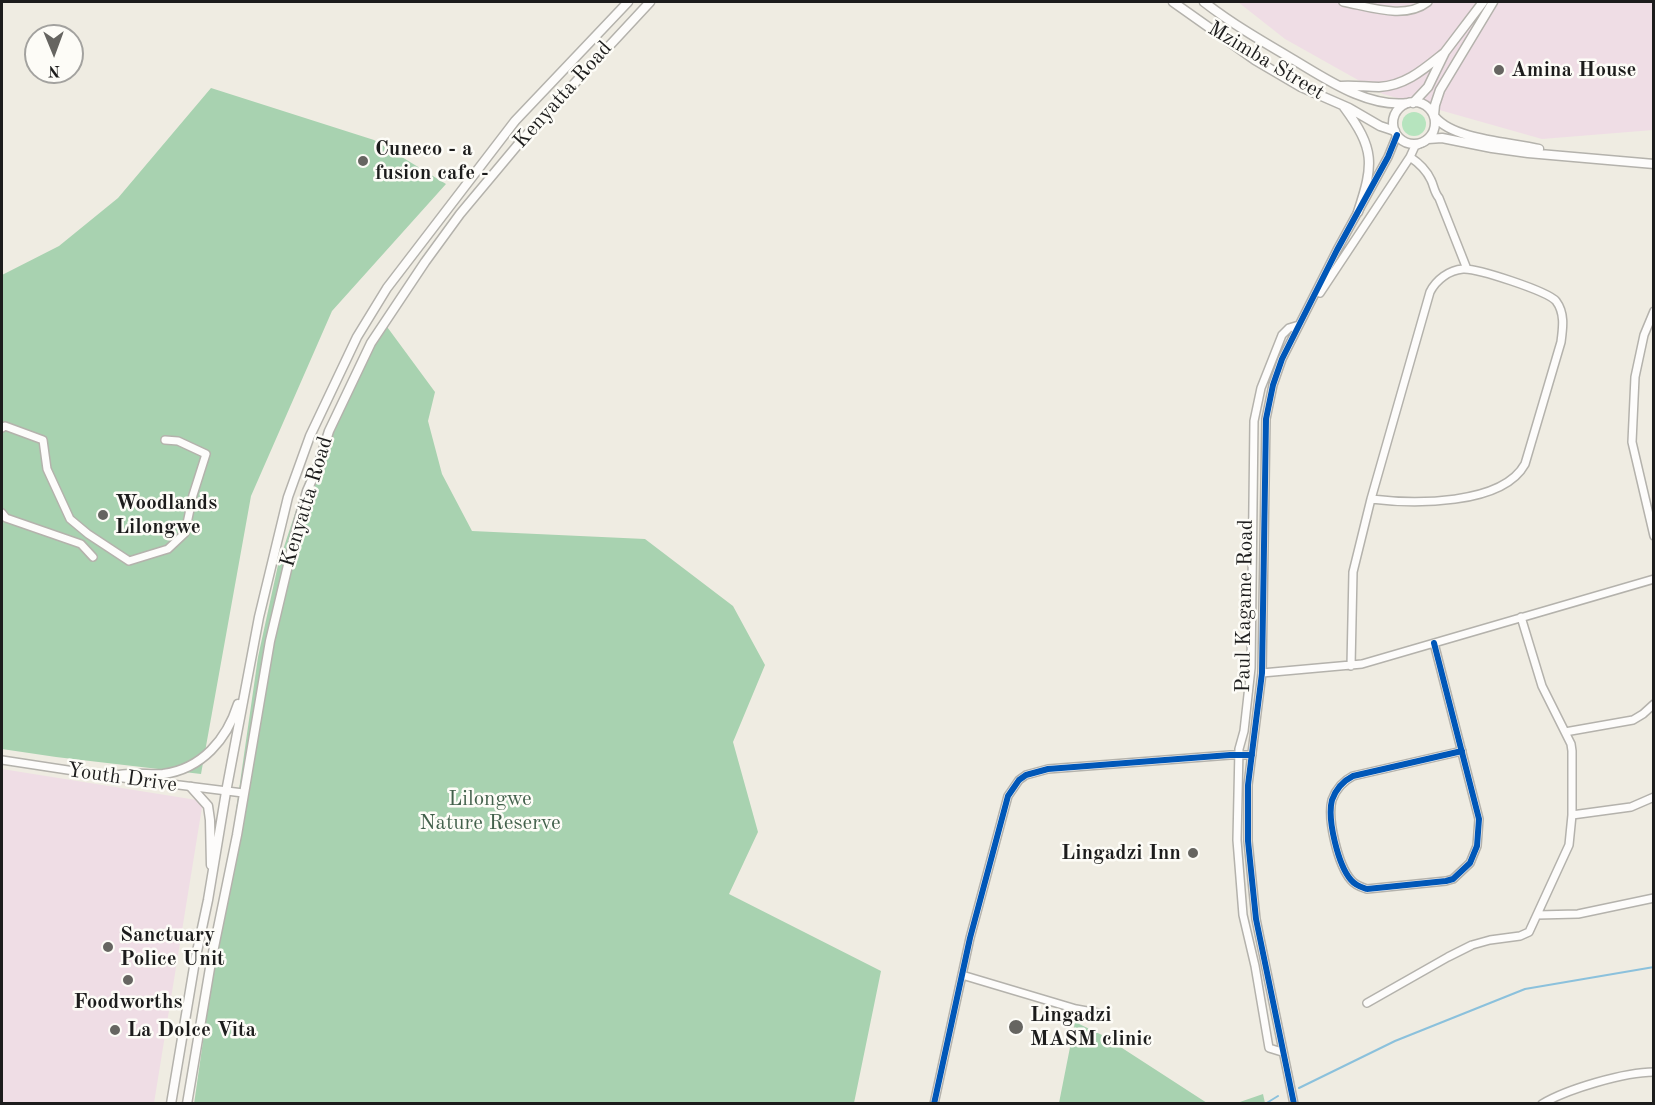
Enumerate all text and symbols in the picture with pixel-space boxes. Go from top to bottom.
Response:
street label: Mzimba Street [1203,16,1329,106]
north arrow [24,24,84,84]
street label: Kenyatta Road [508,36,618,154]
place label: Amina House [1511,57,1636,83]
text: N [48,62,61,78]
marker: Amina House [1492,63,1506,77]
place label: Cuneco - a fusion cafe - [375,136,489,186]
marker: Cuneco - a fusion cafe - [356,154,370,168]
street label: Kenyatta Road [275,434,339,570]
place label: Woodlands Lilongwe [115,490,217,540]
marker: Woodlands Lilongwe [96,508,110,522]
street label: Paul Kagame Road [1231,519,1259,693]
street label: Youth Drive [66,758,178,798]
park label: Lilongwe Nature Reserve [419,786,561,836]
place label: Lingadzi Inn [1061,840,1181,866]
marker: Lingadzi Inn [1186,846,1200,860]
place label: Sanctuary Police Unit [120,922,225,972]
marker: Sanctuary Police Unit [101,940,115,954]
marker: Foodworths [121,973,135,987]
place label: Foodworths [74,989,182,1015]
place label: Lingadzi MASM clinic [1030,1002,1152,1052]
place label: La Dolce Vita [127,1017,256,1043]
marker: Lingadzi MASM clinic [1007,1018,1025,1036]
marker: La Dolce Vita [108,1023,122,1037]

